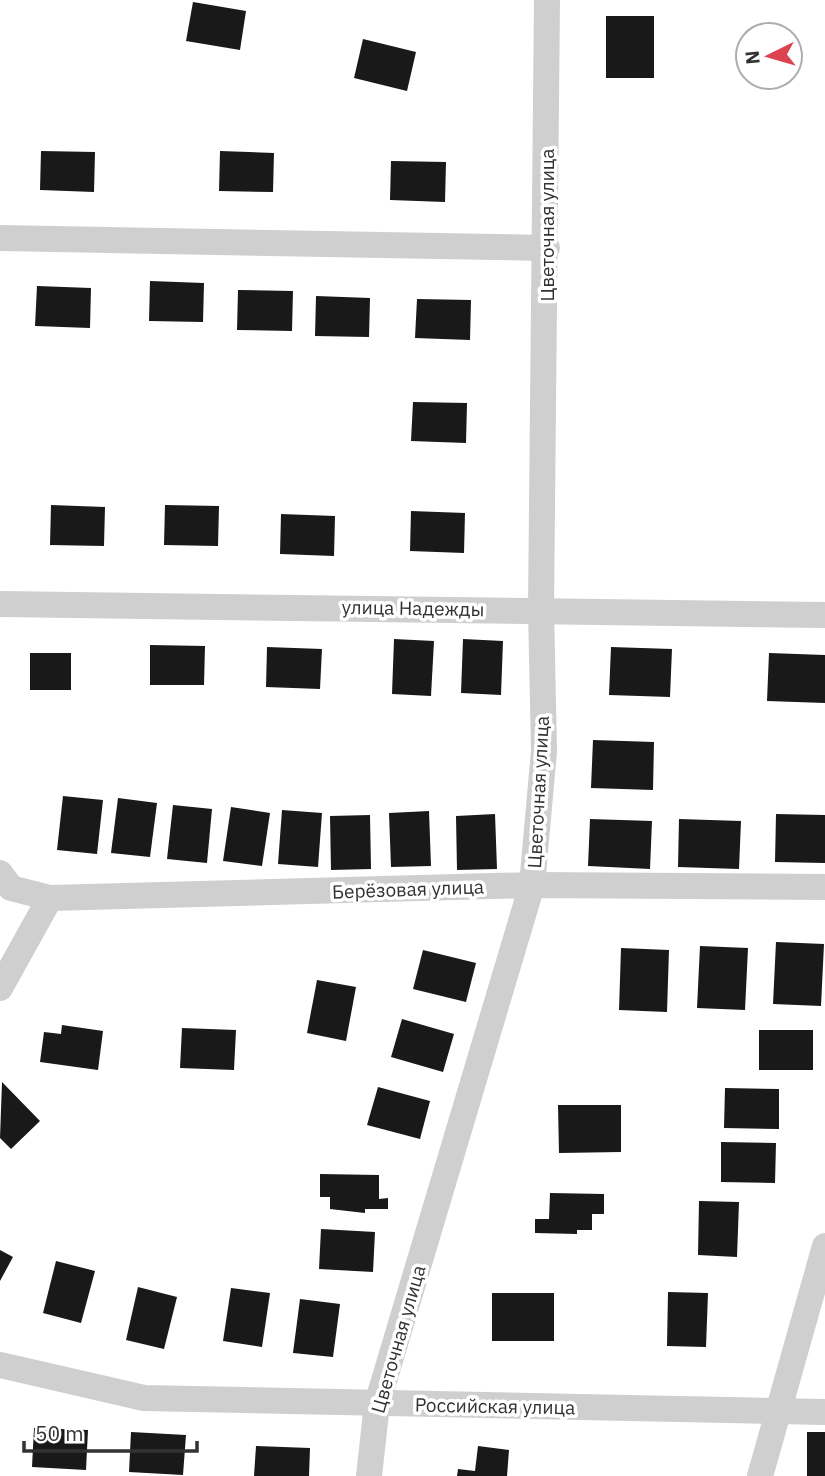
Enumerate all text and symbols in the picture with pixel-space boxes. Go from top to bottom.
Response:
north arrow [734,21,804,91]
text: N [740,50,765,65]
street label: Цветочная улица [535,149,559,301]
street label: улица Надежды [341,595,485,621]
street label: Цветочная улица [522,715,554,869]
street label: Берёзовая улица [332,874,484,904]
street label: Цветочная улица [365,1262,431,1416]
street label: Российская улица [415,1393,575,1419]
scale bar [24,1410,198,1454]
text: 50 m [35,1419,84,1447]

